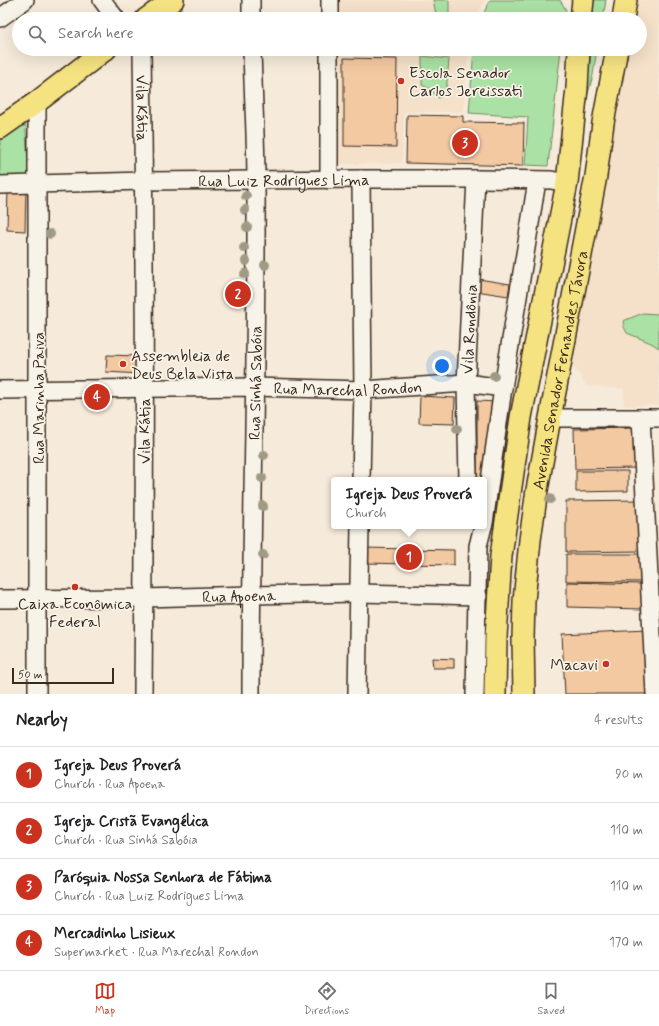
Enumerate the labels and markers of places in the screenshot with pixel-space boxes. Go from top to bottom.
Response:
place label: Escola Senador Carlos Jereissati [409,63,522,102]
marker: Escola Senador Carlos Jereissati [396,76,406,86]
pin: 3 [452,128,478,158]
pin: 2 [225,279,251,309]
place label: Assembleia de Deus Bela Vista [131,346,234,385]
marker: Assembleia de Deus Bela Vista [118,359,128,369]
pin: 4 [84,382,110,412]
pin: 1 [396,542,422,572]
marker: Caixa Econômica Federal [70,582,80,592]
place label: Caixa Econômica Federal [18,594,133,633]
place label: Macavi [550,655,598,676]
marker: Macavi [601,659,611,669]

